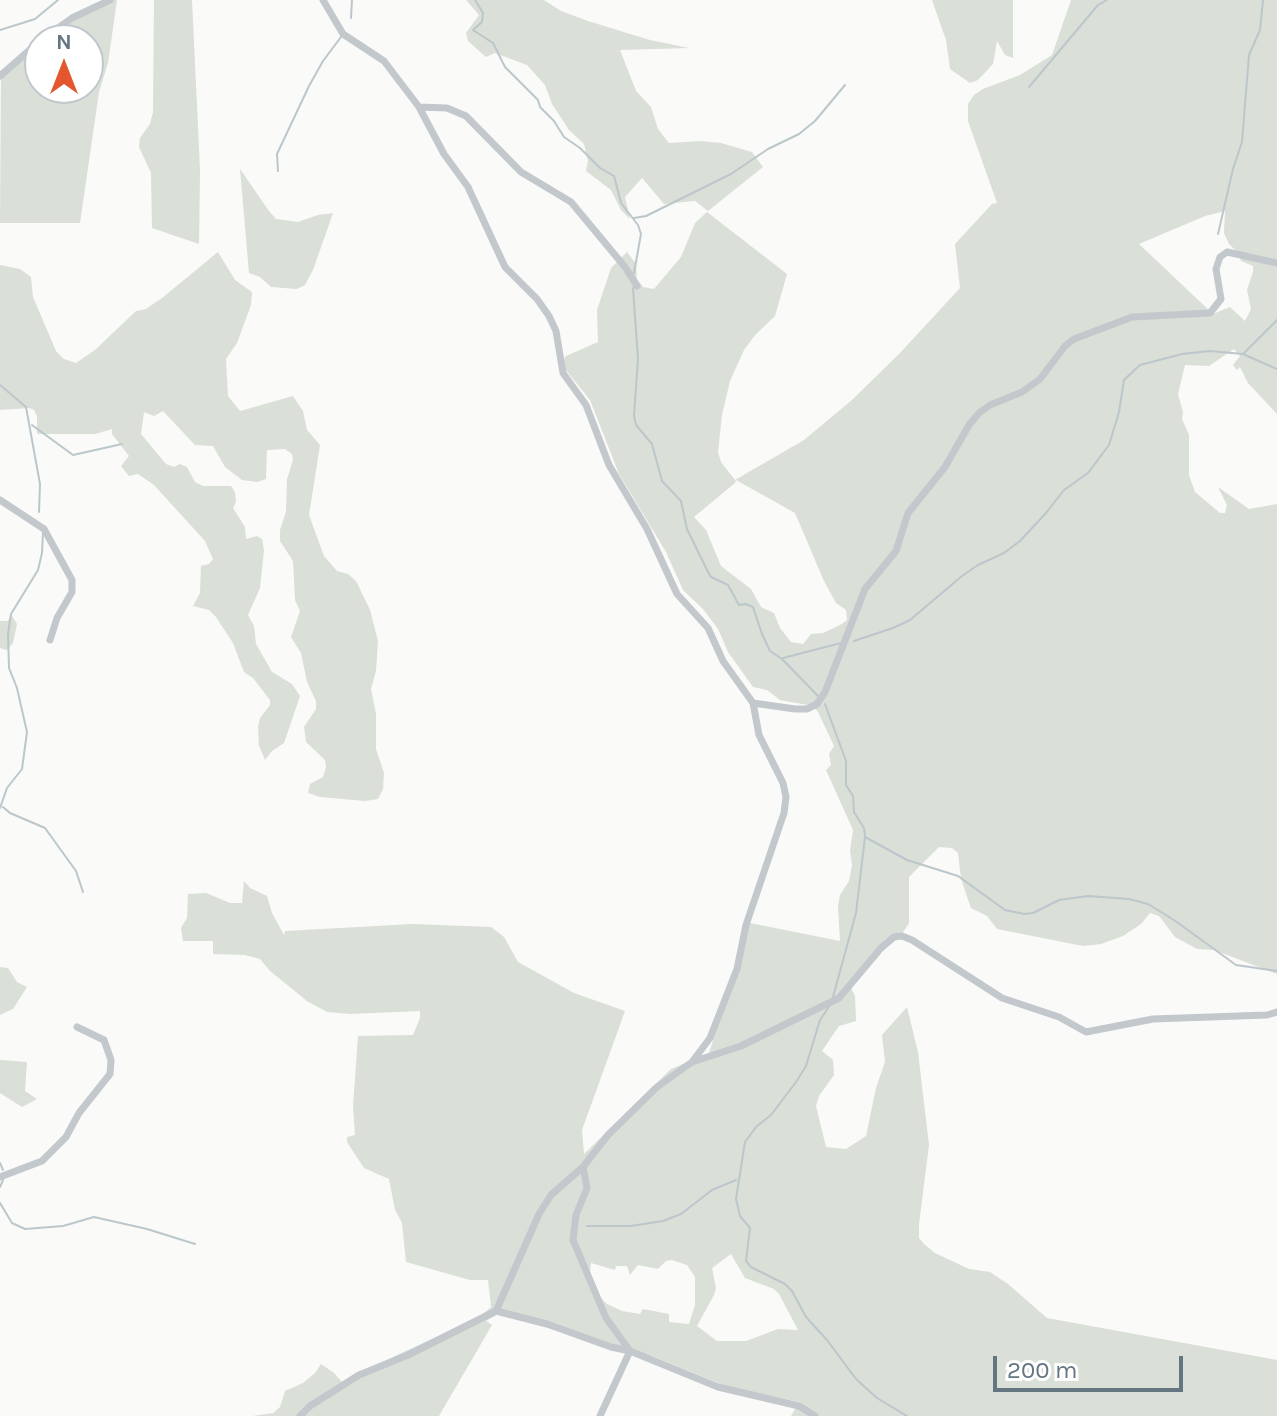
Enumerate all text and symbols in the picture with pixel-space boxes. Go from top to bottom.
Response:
north arrow [24,24,104,104]
text: N [56,29,72,55]
scale bar [997,1340,1187,1390]
text: 200 m [1007,1356,1078,1384]

